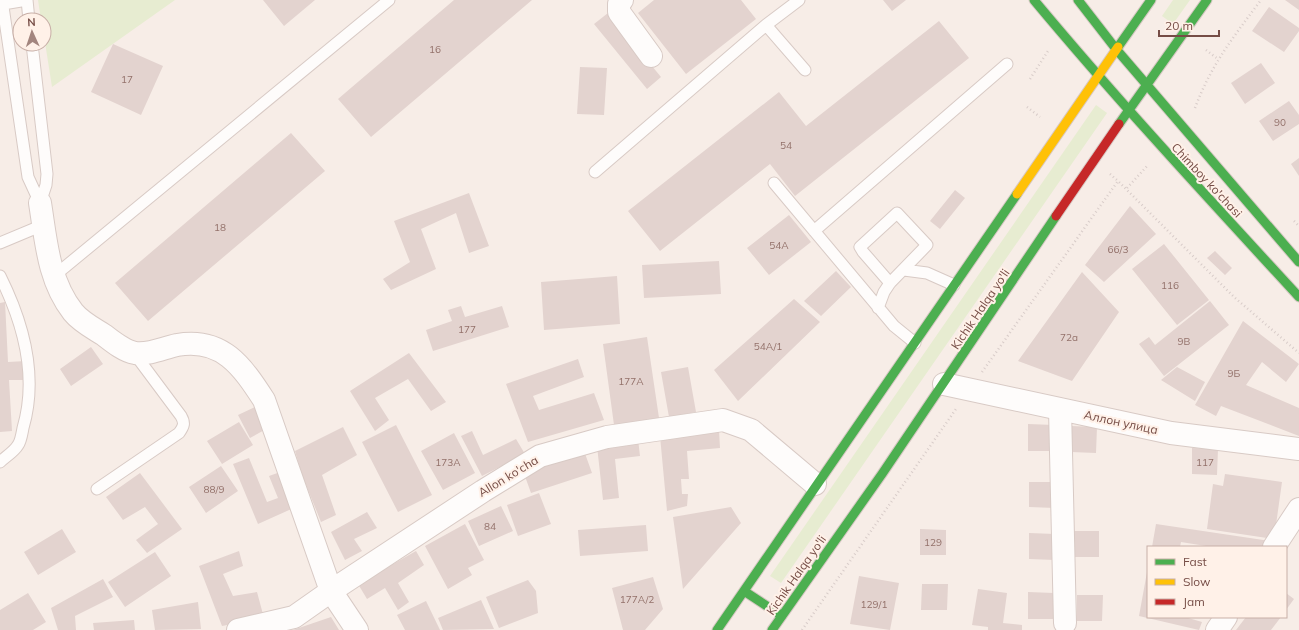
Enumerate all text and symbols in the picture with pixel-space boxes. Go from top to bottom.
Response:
north arrow [12,12,52,52]
scale bar [1159,12,1219,38]
text: N [27,15,36,29]
text: 20 m [1165,18,1193,33]
house number: 16 [429,43,441,56]
house number: 17 [121,73,133,86]
house number: 90 [1274,116,1286,129]
house number: 54 [780,139,792,152]
street label: Chimboy ko'chasi [1169,140,1246,221]
house number: 18 [214,221,226,234]
house number: 54A [769,239,789,252]
house number: 66/3 [1108,243,1128,256]
street label: Kichik Halqa yo'li [948,266,1013,352]
house number: 116 [1161,279,1179,292]
house number: 177 [458,323,476,336]
house number: 72a [1060,331,1078,344]
house number: 9В [1178,335,1191,348]
house number: 54A/1 [754,340,782,353]
house number: 9Б [1228,367,1241,380]
house number: 177A [618,375,644,388]
street label: Аллон улица [1083,407,1159,437]
street label: Allon ko'cha [475,452,541,500]
house number: 173A [435,456,461,469]
house number: 117 [1196,456,1214,469]
house number: 88/9 [204,483,224,496]
house number: 84 [484,520,496,533]
street label: Kichik Halqa yo'li [763,532,829,618]
house number: 129 [924,536,942,549]
legend [1147,546,1287,618]
text: Fast [1183,554,1207,569]
text: Slow [1183,574,1211,589]
house number: 177A/2 [620,593,654,606]
text: Jam [1183,594,1205,609]
house number: 129/1 [861,598,887,611]

